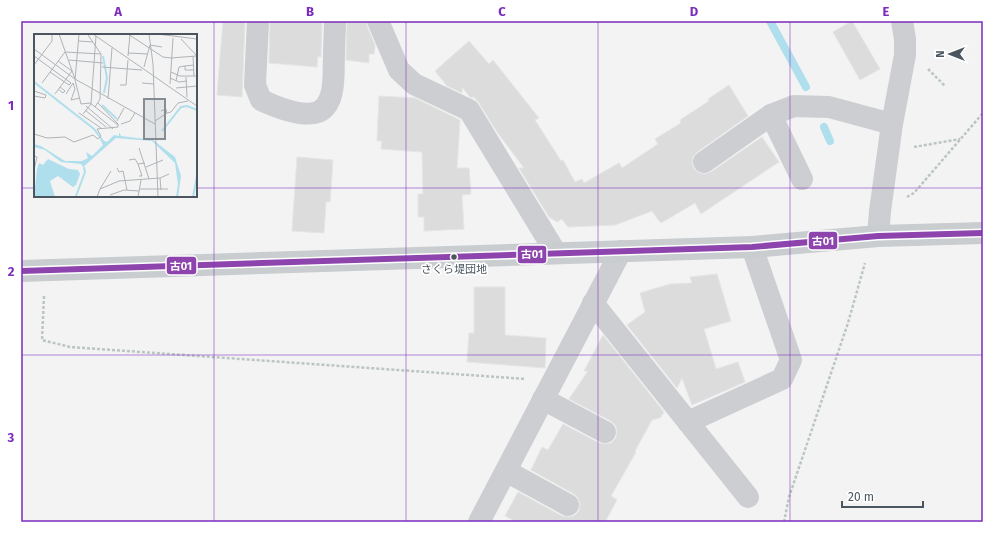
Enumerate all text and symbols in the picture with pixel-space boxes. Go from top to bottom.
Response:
text: A [113,4,122,19]
text: B [306,4,314,19]
text: C [498,4,506,19]
text: D [690,4,699,19]
text: E [883,4,890,19]
inset map [34,34,197,197]
north arrow [930,34,970,74]
text: N [934,50,947,58]
text: 1 [8,98,14,113]
line badge: 古01 [808,231,838,250]
text: 古01 [812,235,834,248]
line badge: 古01 [517,245,547,264]
text: 古01 [521,248,543,261]
marker: さくら堤団地 [449,252,459,262]
line badge: 古01 [166,256,197,275]
text: 古01 [170,260,192,273]
place label: さくら堤団地 [421,263,487,276]
text: 2 [8,264,15,279]
text: 3 [7,430,15,445]
scale bar [842,483,923,509]
text: 20 m [848,490,874,504]

